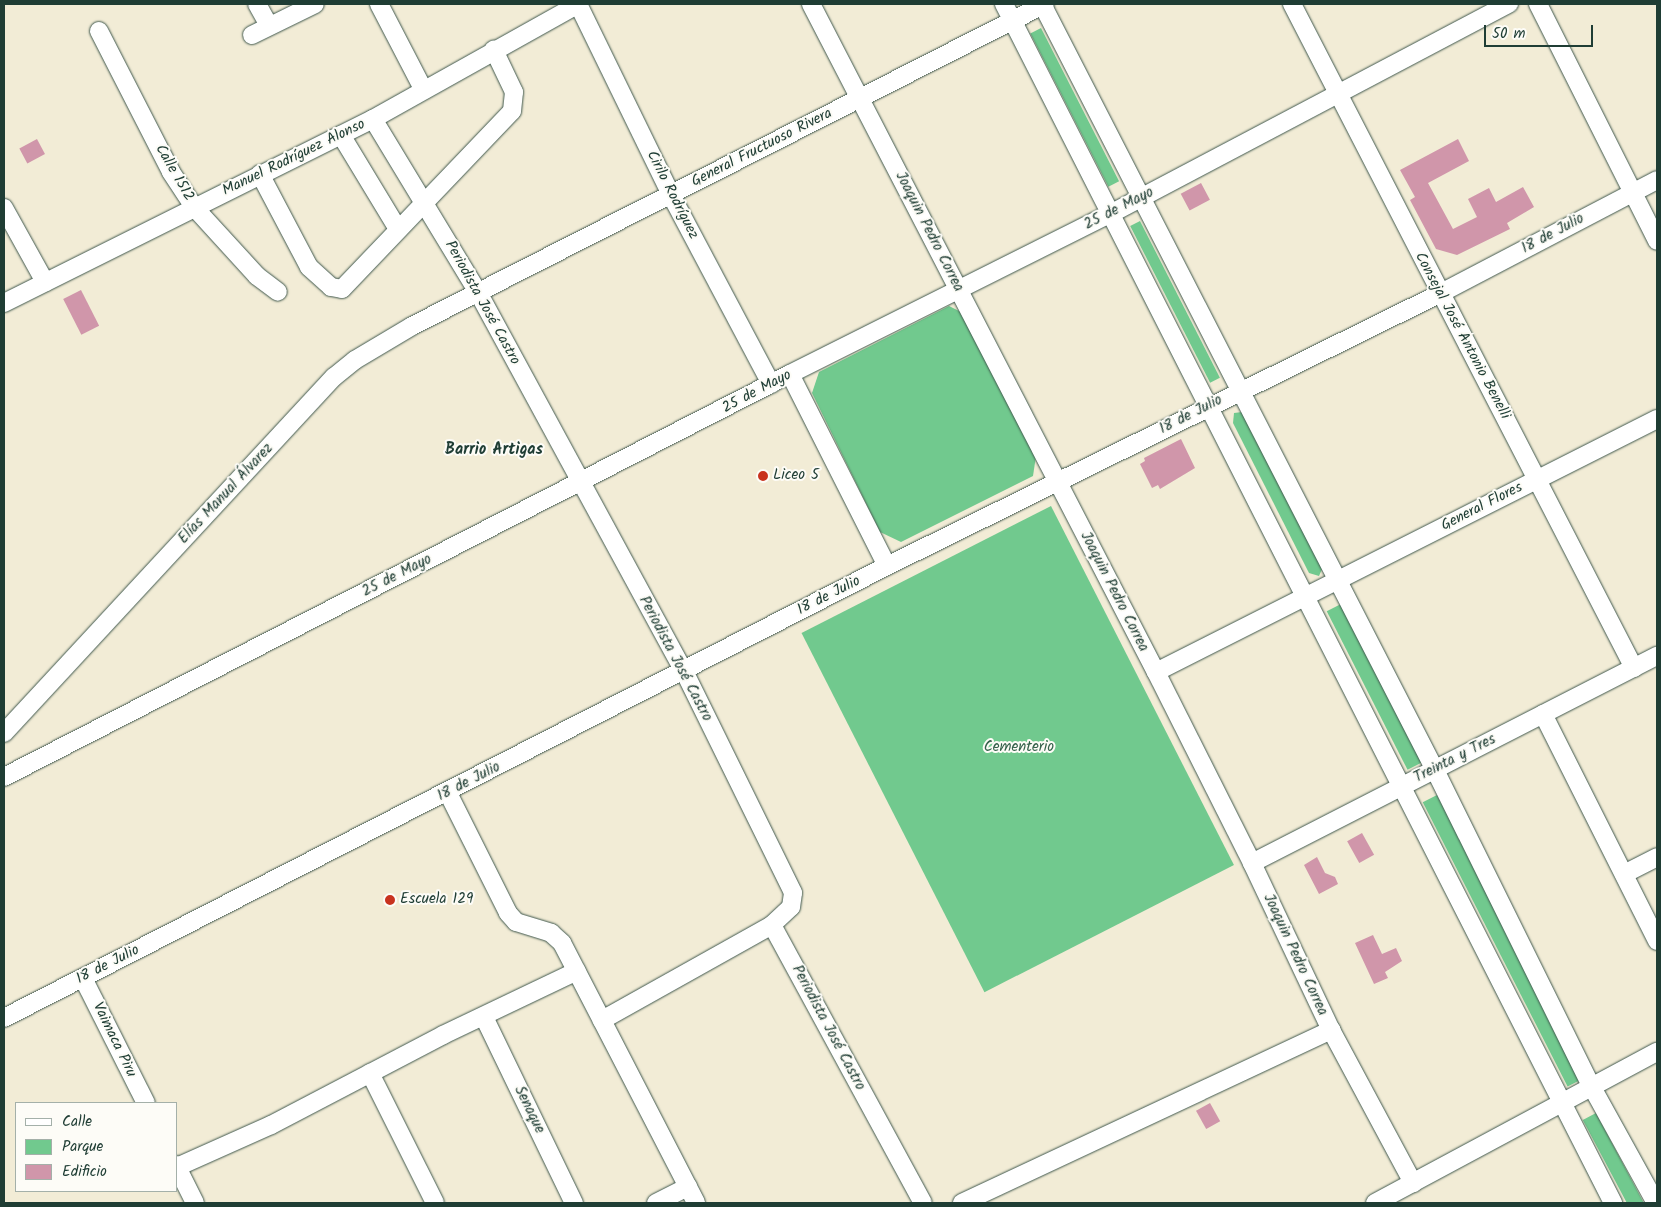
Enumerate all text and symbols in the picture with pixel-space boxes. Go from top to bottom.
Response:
scale bar [1486,15,1595,47]
text: 50 m [1492,22,1526,46]
street label: General Fructuoso Rivera [689,105,835,191]
street label: Manuel Rodríguez Alonso [220,116,368,200]
street label: Calle 1512 [151,142,197,204]
street label: Cirilo Rodríguez [642,148,702,242]
street label: Joaquin Pedro Correa [891,169,967,295]
street label: 25 de Mayo [1081,184,1157,234]
street label: 18 de Julio [1519,210,1587,258]
street label: Periodista José Castro [440,238,524,368]
street label: Consejal José Antonio Benelli [1410,250,1514,422]
street label: 25 de Mayo [719,366,795,418]
street label: 18 de Julio [1156,391,1226,439]
street label: Elías Manual Álvarez [175,440,277,548]
district label: Barrio Artigas [445,440,543,460]
place label: Liceo 5 [773,467,819,485]
marker: Liceo 5 [757,470,769,482]
street label: General Flores [1438,479,1526,535]
street label: Joaquin Pedro Correa [1076,529,1152,655]
street label: 25 de Mayo [359,551,435,601]
street label: 18 de Julio [794,572,864,620]
street label: Periodista José Castro [634,593,716,725]
street label: Treinta y Tres [1411,731,1499,787]
park label: Cementerio [984,739,1054,757]
street label: 18 de Julio [434,758,504,806]
place label: Escuela 129 [400,891,473,909]
street label: Joaquin Pedro Correa [1259,891,1331,1019]
marker: Escuela 129 [384,894,396,906]
street label: 18 de Julio [73,941,143,989]
street label: Periodista José Castro [787,962,869,1094]
street label: Vaimaca Piru [88,1000,140,1080]
street label: Senaque [510,1083,548,1137]
legend [15,1102,178,1192]
text: Calle [62,1110,92,1134]
text: Parque [62,1135,103,1159]
text: Edificio [62,1160,107,1184]

